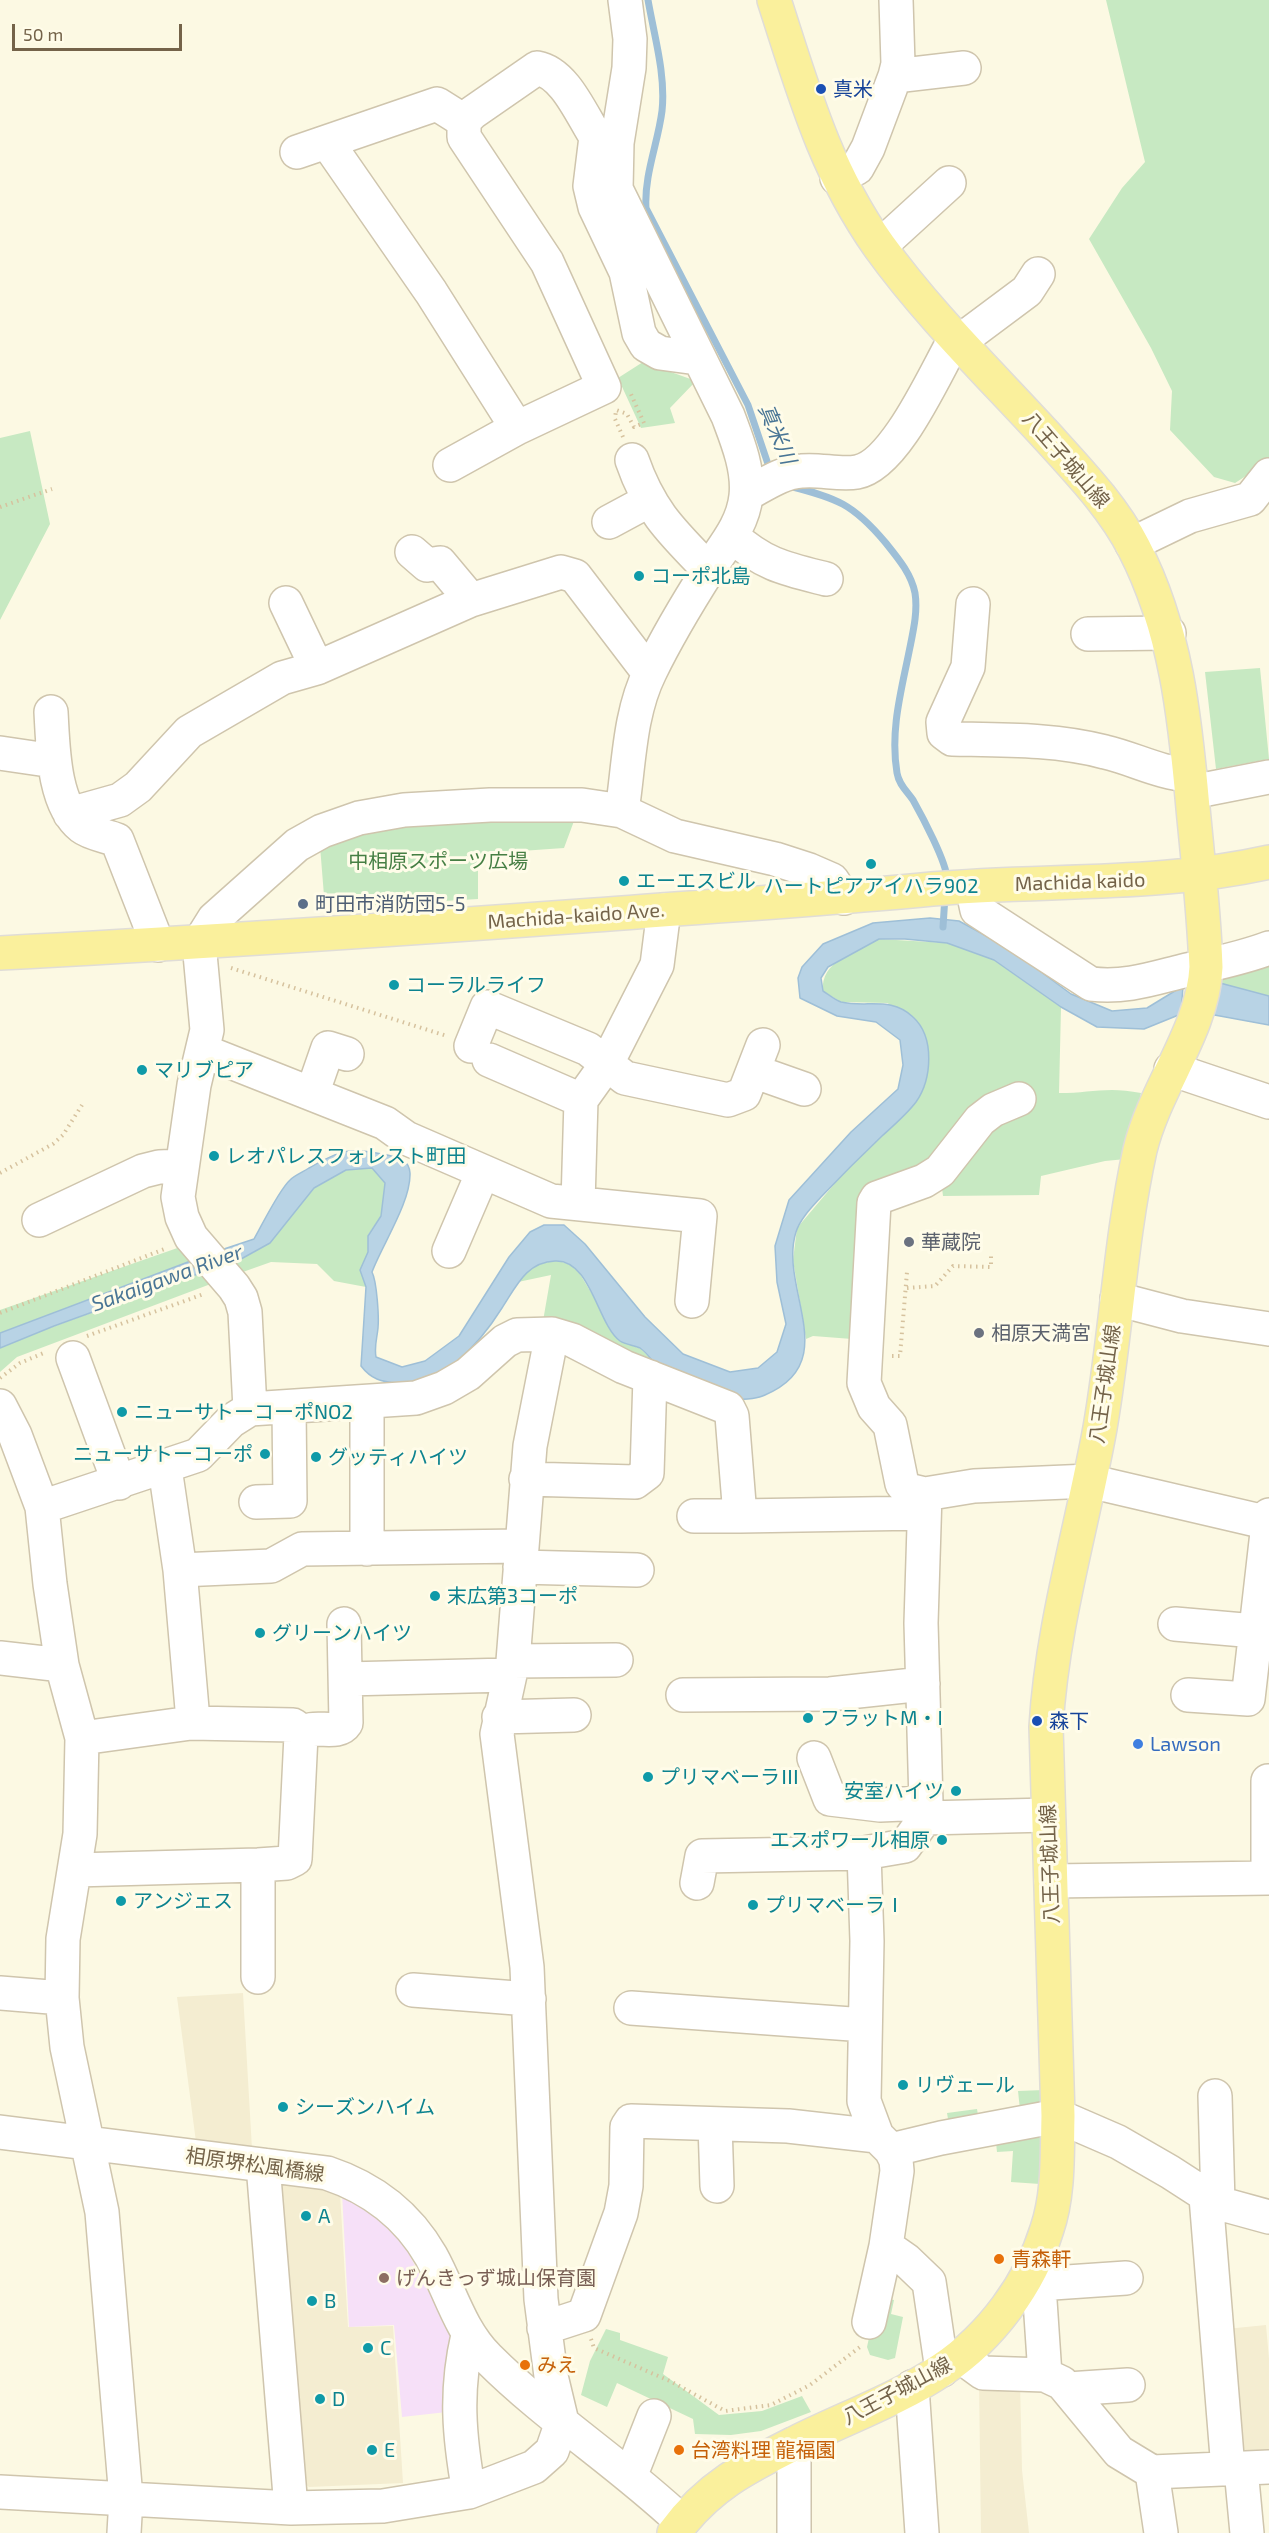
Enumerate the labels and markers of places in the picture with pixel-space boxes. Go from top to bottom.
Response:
place label: 真米 [833,77,873,101]
marker: 真米 [814,82,828,96]
place label: コーポ北島 [651,564,751,588]
marker: コーポ北島 [632,569,646,583]
marker: ハートピアアイハラ902 [864,857,878,871]
place label: エーエスビル [636,869,756,893]
marker: エーエスビル [617,874,631,888]
place label: ハートピアアイハラ902 [764,874,978,898]
place label: 町田市消防団5-5 [315,892,465,916]
marker: 町田市消防団5-5 [296,897,310,911]
place label: コーラルライフ [406,973,546,997]
marker: コーラルライフ [387,978,401,992]
place label: マリブピア [154,1058,254,1082]
marker: マリブピア [135,1063,149,1077]
place label: レオパレスフォレスト町田 [226,1144,466,1168]
marker: レオパレスフォレスト町田 [207,1149,221,1163]
place label: 華蔵院 [921,1230,981,1254]
marker: 華蔵院 [902,1235,916,1249]
place label: 相原天満宮 [991,1321,1091,1345]
marker: 相原天満宮 [972,1326,986,1340]
place label: ニューサトーコーポNO2 [134,1400,353,1424]
marker: ニューサトーコーポNO2 [115,1405,129,1419]
place label: ニューサトーコーポ [73,1442,253,1466]
place label: グッティハイツ [328,1445,468,1469]
marker: ニューサトーコーポ [258,1447,272,1461]
marker: グッティハイツ [309,1450,323,1464]
place label: 末広第3コーポ [447,1584,578,1608]
marker: 末広第3コーポ [428,1589,442,1603]
place label: グリーンハイツ [272,1621,412,1645]
marker: グリーンハイツ [253,1626,267,1640]
place label: フラットM・I [820,1706,943,1730]
place label: 森下 [1049,1709,1089,1733]
marker: フラットM・I [801,1711,815,1725]
marker: 森下 [1030,1714,1044,1728]
place label: Lawson [1150,1732,1221,1756]
marker: Lawson [1131,1737,1145,1751]
place label: プリマベーラⅢ [660,1765,800,1789]
marker: プリマベーラⅢ [641,1770,655,1784]
place label: 安室ハイツ [844,1779,944,1803]
marker: 安室ハイツ [949,1784,963,1798]
place label: エスポワール相原 [770,1828,930,1852]
marker: エスポワール相原 [935,1833,949,1847]
place label: アンジェス [133,1889,233,1913]
place label: プリマベーラⅠ [765,1893,905,1917]
marker: アンジェス [114,1894,128,1908]
marker: プリマベーラⅠ [746,1898,760,1912]
place label: リヴェール [915,2073,1015,2097]
marker: リヴェール [896,2078,910,2092]
place label: シーズンハイム [295,2095,435,2119]
marker: シーズンハイム [276,2100,290,2114]
place label: A [318,2204,330,2228]
marker: A [299,2209,313,2223]
place label: 青森軒 [1011,2247,1071,2271]
marker: 青森軒 [992,2252,1006,2266]
place label: げんきっず城山保育園 [396,2266,596,2290]
marker: げんきっず城山保育園 [377,2271,391,2285]
place label: B [324,2289,336,2313]
marker: B [305,2294,319,2308]
place label: C [380,2336,391,2360]
marker: C [361,2341,375,2355]
place label: みえ [537,2353,577,2377]
marker: みえ [518,2358,532,2372]
place label: D [332,2387,345,2411]
marker: D [313,2392,327,2406]
place label: E [384,2438,395,2462]
place label: 台湾料理 龍福園 [691,2438,835,2462]
marker: E [365,2443,379,2457]
marker: 台湾料理 龍福園 [672,2443,686,2457]

